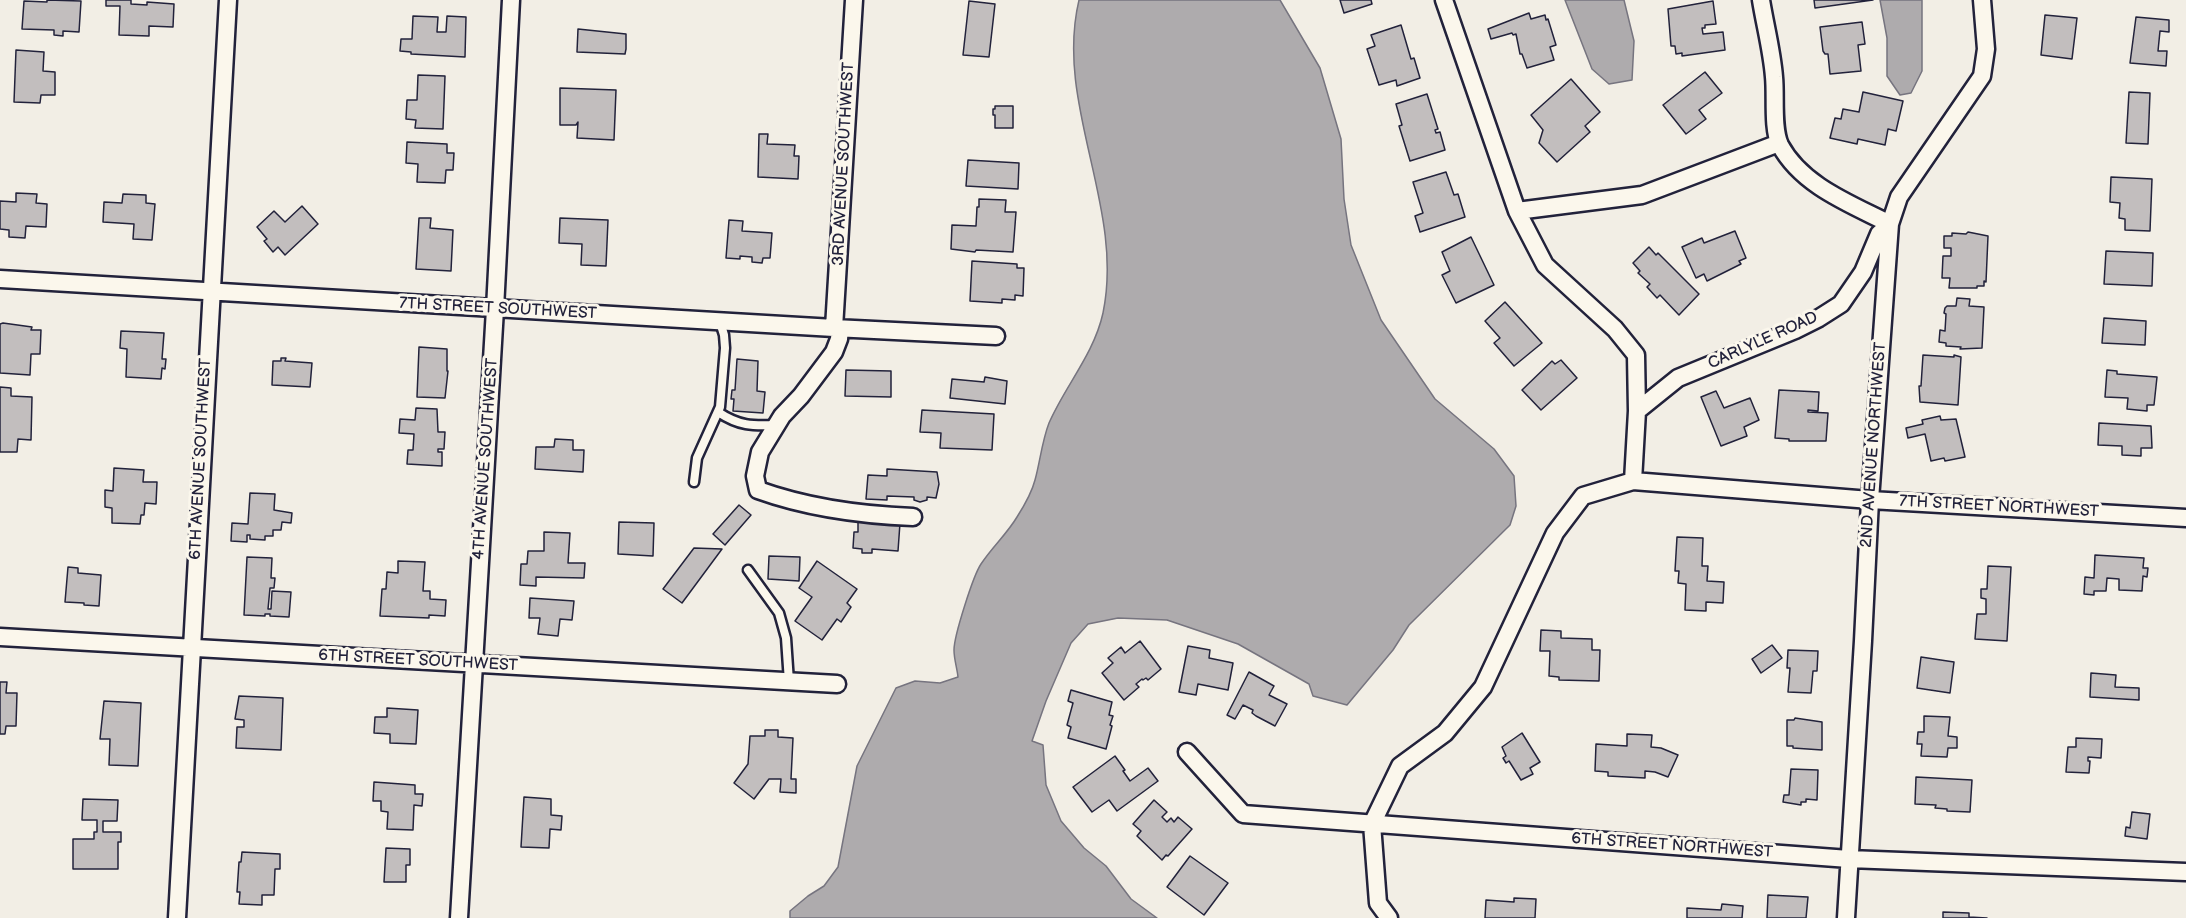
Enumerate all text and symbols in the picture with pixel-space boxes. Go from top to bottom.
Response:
street label: 3RD AVENUE SOUTHWEST [829,62,859,266]
street label: 7TH STREET SOUTHWEST [399,294,597,324]
street label: CARLYLE ROAD [1705,308,1821,374]
street label: 2ND AVENUE NORTHWEST [1857,342,1891,548]
street label: 6TH AVENUE SOUTHWEST [186,358,216,560]
street label: 4TH AVENUE SOUTHWEST [469,358,503,560]
street label: 7TH STREET NORTHWEST [1899,492,2099,522]
street label: 6TH STREET SOUTHWEST [318,646,518,676]
street label: 6TH STREET NORTHWEST [1571,829,1773,863]

